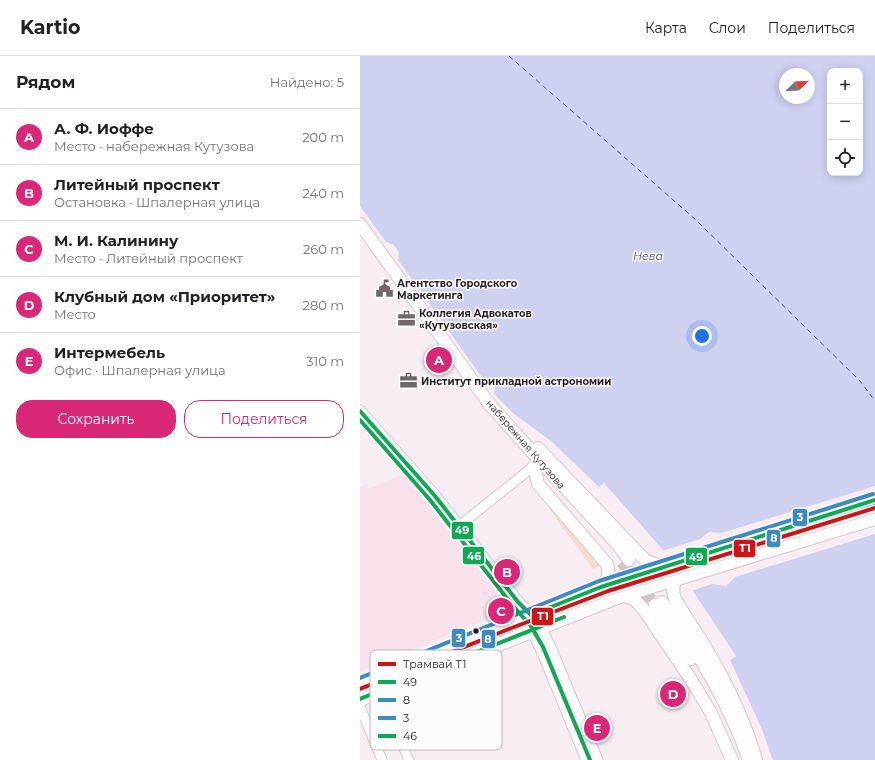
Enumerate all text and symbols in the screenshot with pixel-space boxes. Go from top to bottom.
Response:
text: Kartio [20,16,80,39]
text: Карта [645,19,687,37]
text: Слои [709,19,746,37]
text: Поделиться [768,19,855,37]
north arrow [779,68,815,104]
map controls [827,68,863,176]
button: + [827,68,863,104]
text: Рядом [16,72,75,92]
text: Найдено: 5 [270,74,344,90]
button: − [827,104,863,140]
text: А. Ф. Иоффе [54,119,154,138]
text: A [24,129,34,145]
text: 200 m [302,129,344,145]
text: Место · набережная Кутузова [54,138,254,154]
button: locate [827,140,863,176]
text: Литейный проспект [54,175,220,194]
text: B [24,185,34,201]
text: 240 m [303,185,344,201]
text: Остановка · Шпалерная улица [54,194,260,210]
text: М. И. Калинину [54,231,178,250]
text: C [24,241,34,257]
text: 260 m [303,241,344,257]
water label: Нева [633,249,663,263]
text: Место · Литейный проспект [54,250,243,266]
place label: Агентство Городского Маркетинга [397,277,518,302]
public building icon: Агентство Городского Маркетинга [374,279,394,299]
text: Клубный дом «Приоритет» [54,287,275,306]
text: D [24,297,34,313]
text: 280 m [303,297,344,313]
text: Место [54,306,96,322]
place label: Коллегия Адвокатов «Кутузовская» [419,307,532,332]
office icon: Коллегия Адвокатов «Кутузовская» [396,309,416,329]
your location [692,326,712,346]
text: Интермебель [54,343,165,362]
pin: A [426,345,452,375]
text: E [25,353,33,369]
text: 310 m [306,353,344,369]
text: Офис · Шпалерная улица [54,362,226,378]
office icon: Институт прикладной астрономии [398,371,418,391]
place label: Институт прикладной астрономии [421,375,611,388]
street label: набережная Кутузова [483,397,568,492]
button: Сохранить [16,400,176,438]
button: Поделиться [184,400,344,438]
line badge: 3 [792,508,808,527]
text: 3 [796,510,804,524]
line badge: 49 [451,521,474,540]
text: 49 [455,523,469,537]
line badge: 8 [766,529,781,548]
text: 8 [770,531,778,545]
line badge: Т1 [733,539,756,558]
text: Т1 [739,541,751,555]
line badge: 46 [462,546,485,565]
line badge: 49 [685,547,708,566]
text: 46 [467,549,481,563]
text: 49 [689,550,703,564]
pin: B [494,557,520,587]
pin: C [488,596,514,626]
line badge: Т1 [531,607,554,626]
text: Т1 [537,609,549,623]
unlabelled marker [471,626,481,636]
line badge: 3 [451,628,466,648]
line badge: 8 [481,629,496,649]
text: 3 [455,631,463,645]
text: 8 [484,632,492,646]
legend [370,650,502,750]
text: Трамвай Т1 [403,657,466,671]
text: 49 [403,675,417,689]
pin: D [660,679,686,709]
text: 8 [403,693,410,707]
text: 3 [403,711,409,725]
pin: E [584,713,610,743]
text: 46 [403,729,417,743]

